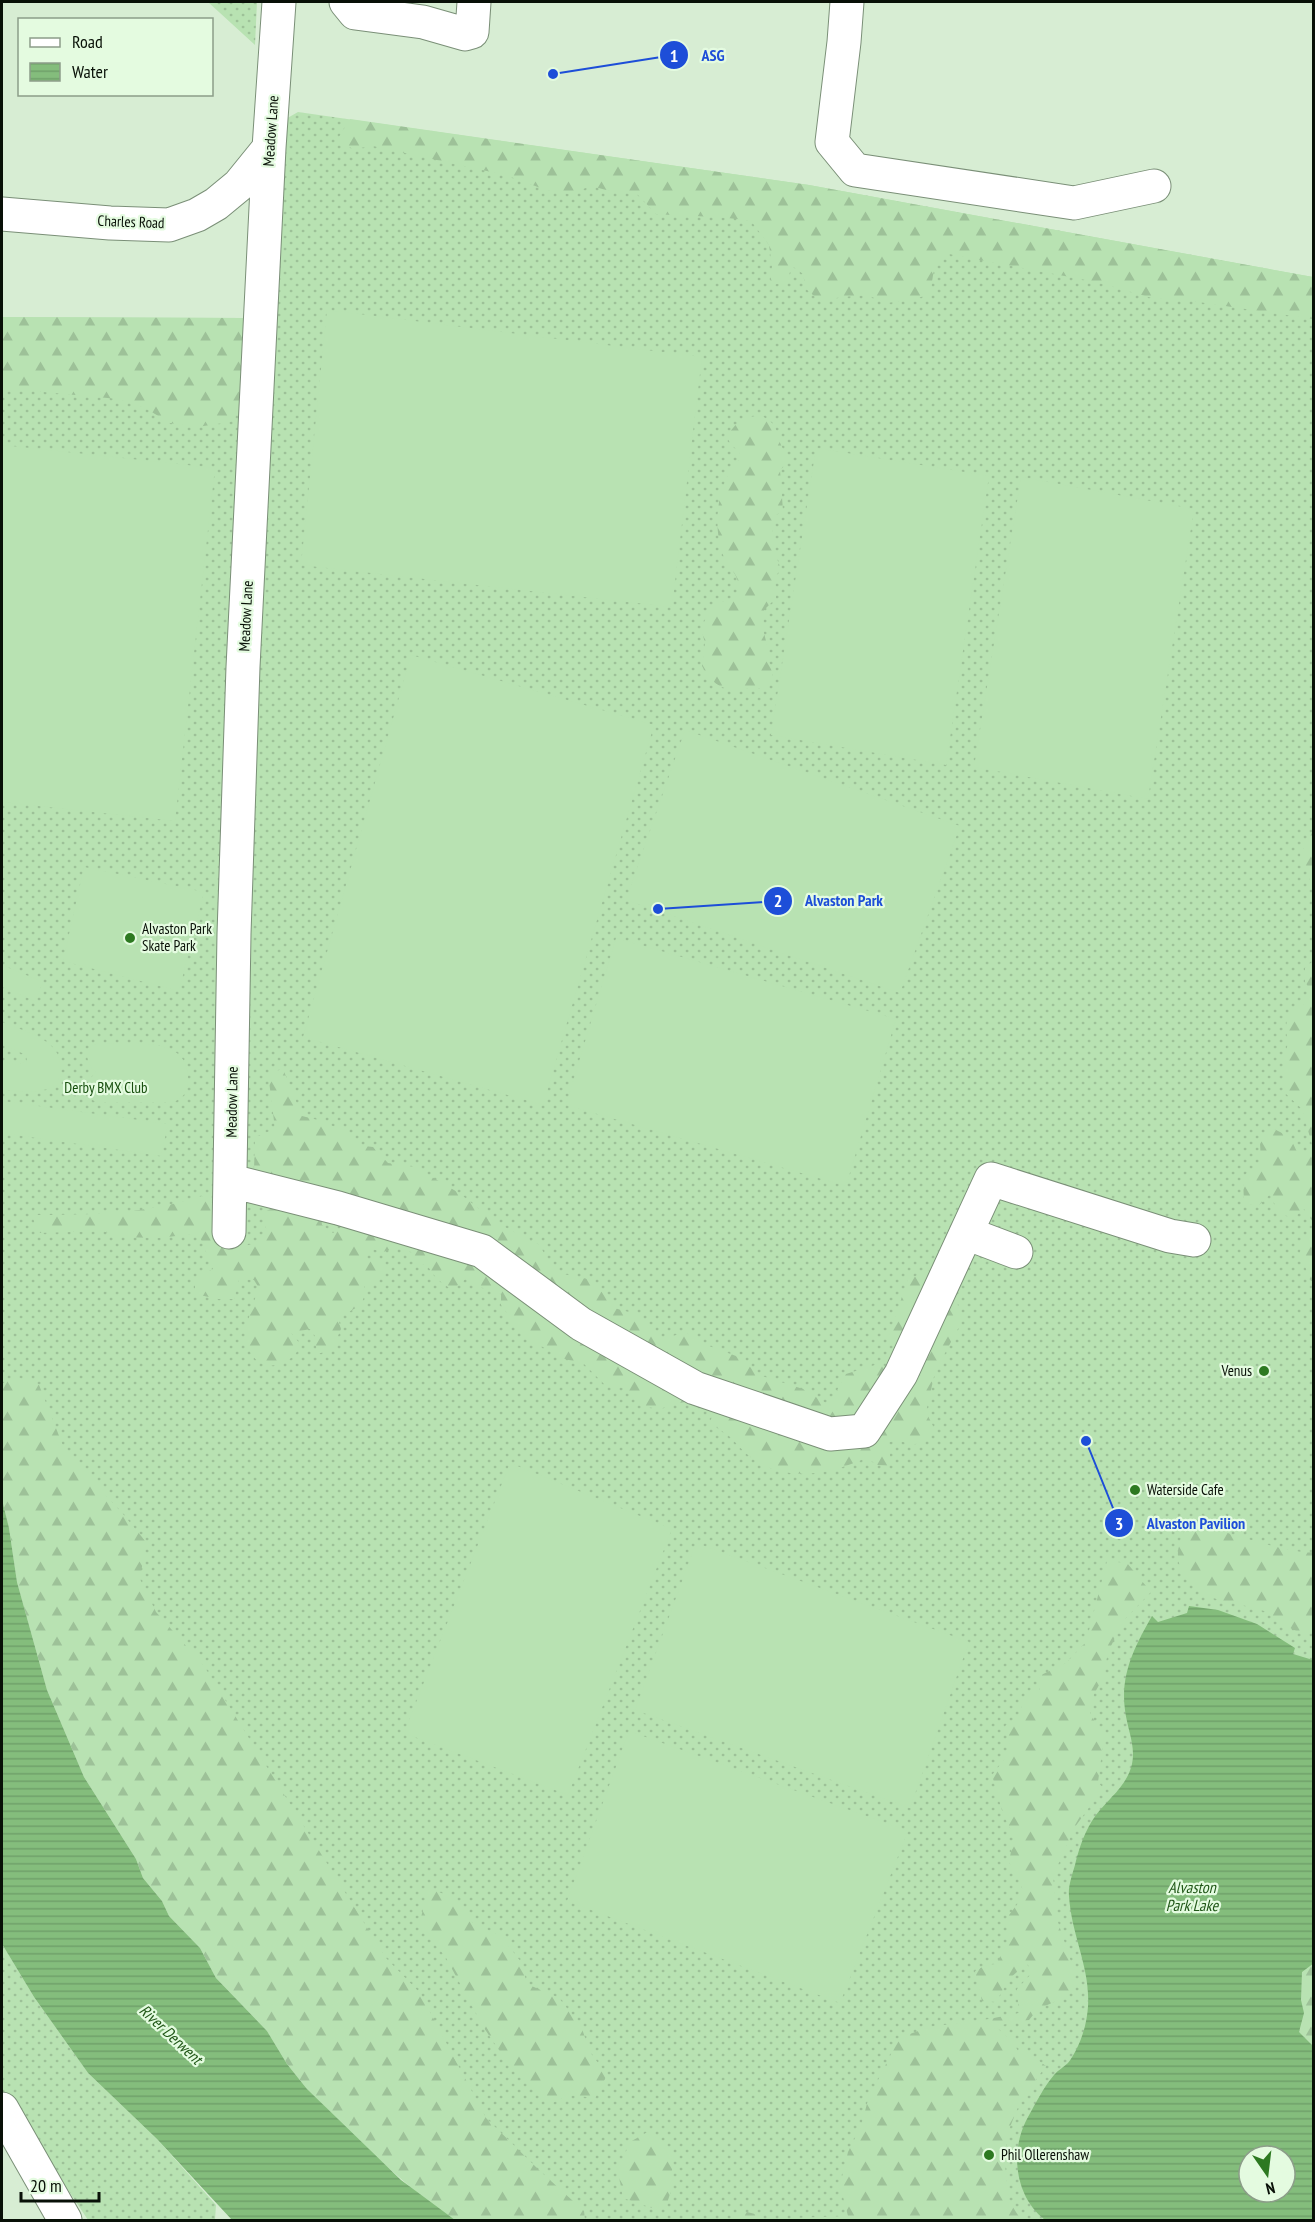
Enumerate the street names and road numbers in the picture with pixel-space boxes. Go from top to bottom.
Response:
street label: Meadow Lane [259,95,282,167]
street label: Charles Road [97,211,165,232]
street label: Meadow Lane [234,580,257,652]
street label: Meadow Lane [221,1066,242,1138]

